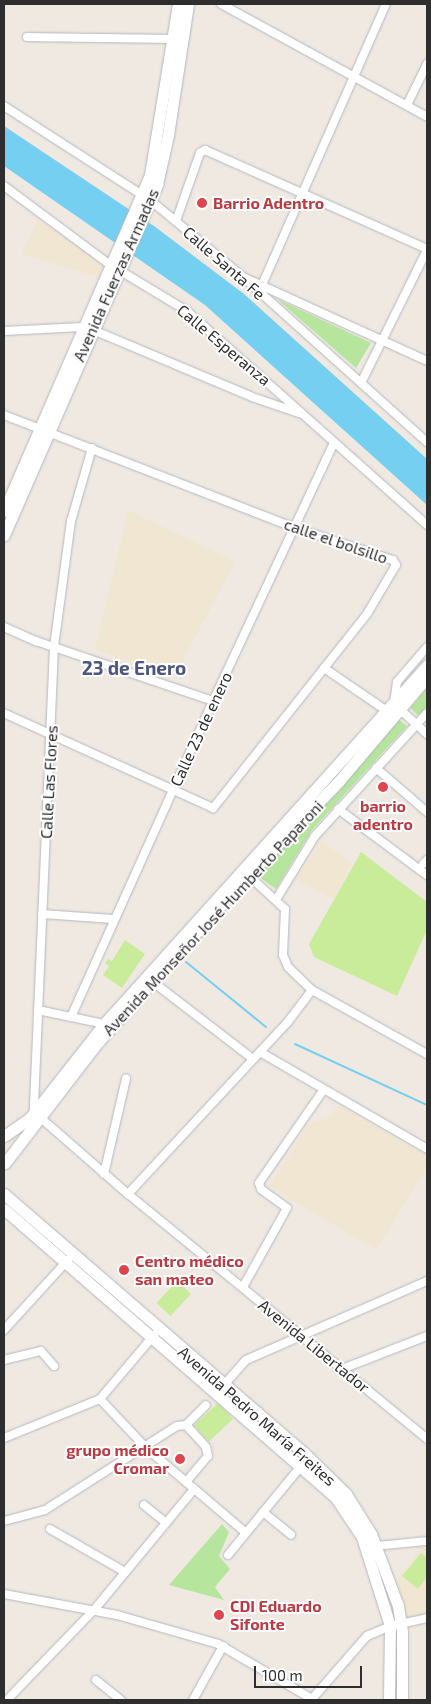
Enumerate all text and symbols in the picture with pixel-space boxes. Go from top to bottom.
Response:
street label: Avenida Fuerzas Armadas [69,185,163,365]
place label: Barrio Adentro [213,193,325,213]
marker: Barrio Adentro [195,196,209,210]
street label: Calle Santa Fe [179,222,269,304]
street label: Calle Esperanza [173,300,275,390]
street label: calle el bolsillo [281,514,391,568]
district label: 23 de Enero [82,657,186,679]
street label: Calle 23 de enero [166,669,236,789]
street label: Calle Las Flores [36,725,62,839]
marker: barrio adentro [376,780,390,794]
street label: Avenida Monseñor José Humberto Paparoni [98,796,328,1040]
place label: barrio adentro [353,796,413,834]
place label: Centro médico san mateo [135,1251,244,1289]
marker: Centro médico san mateo [117,1263,131,1277]
street label: Avenida Libertador [255,1295,373,1397]
street label: Avenida Pedro María Freites [174,1342,340,1490]
place label: grupo médico Cromar [66,1440,169,1478]
marker: grupo médico Cromar [173,1452,187,1466]
place label: CDI Eduardo Sifonte [230,1596,322,1634]
marker: CDI Eduardo Sifonte [212,1608,226,1622]
scale bar [256,1656,364,1688]
text: 100 m [262,1666,303,1684]

